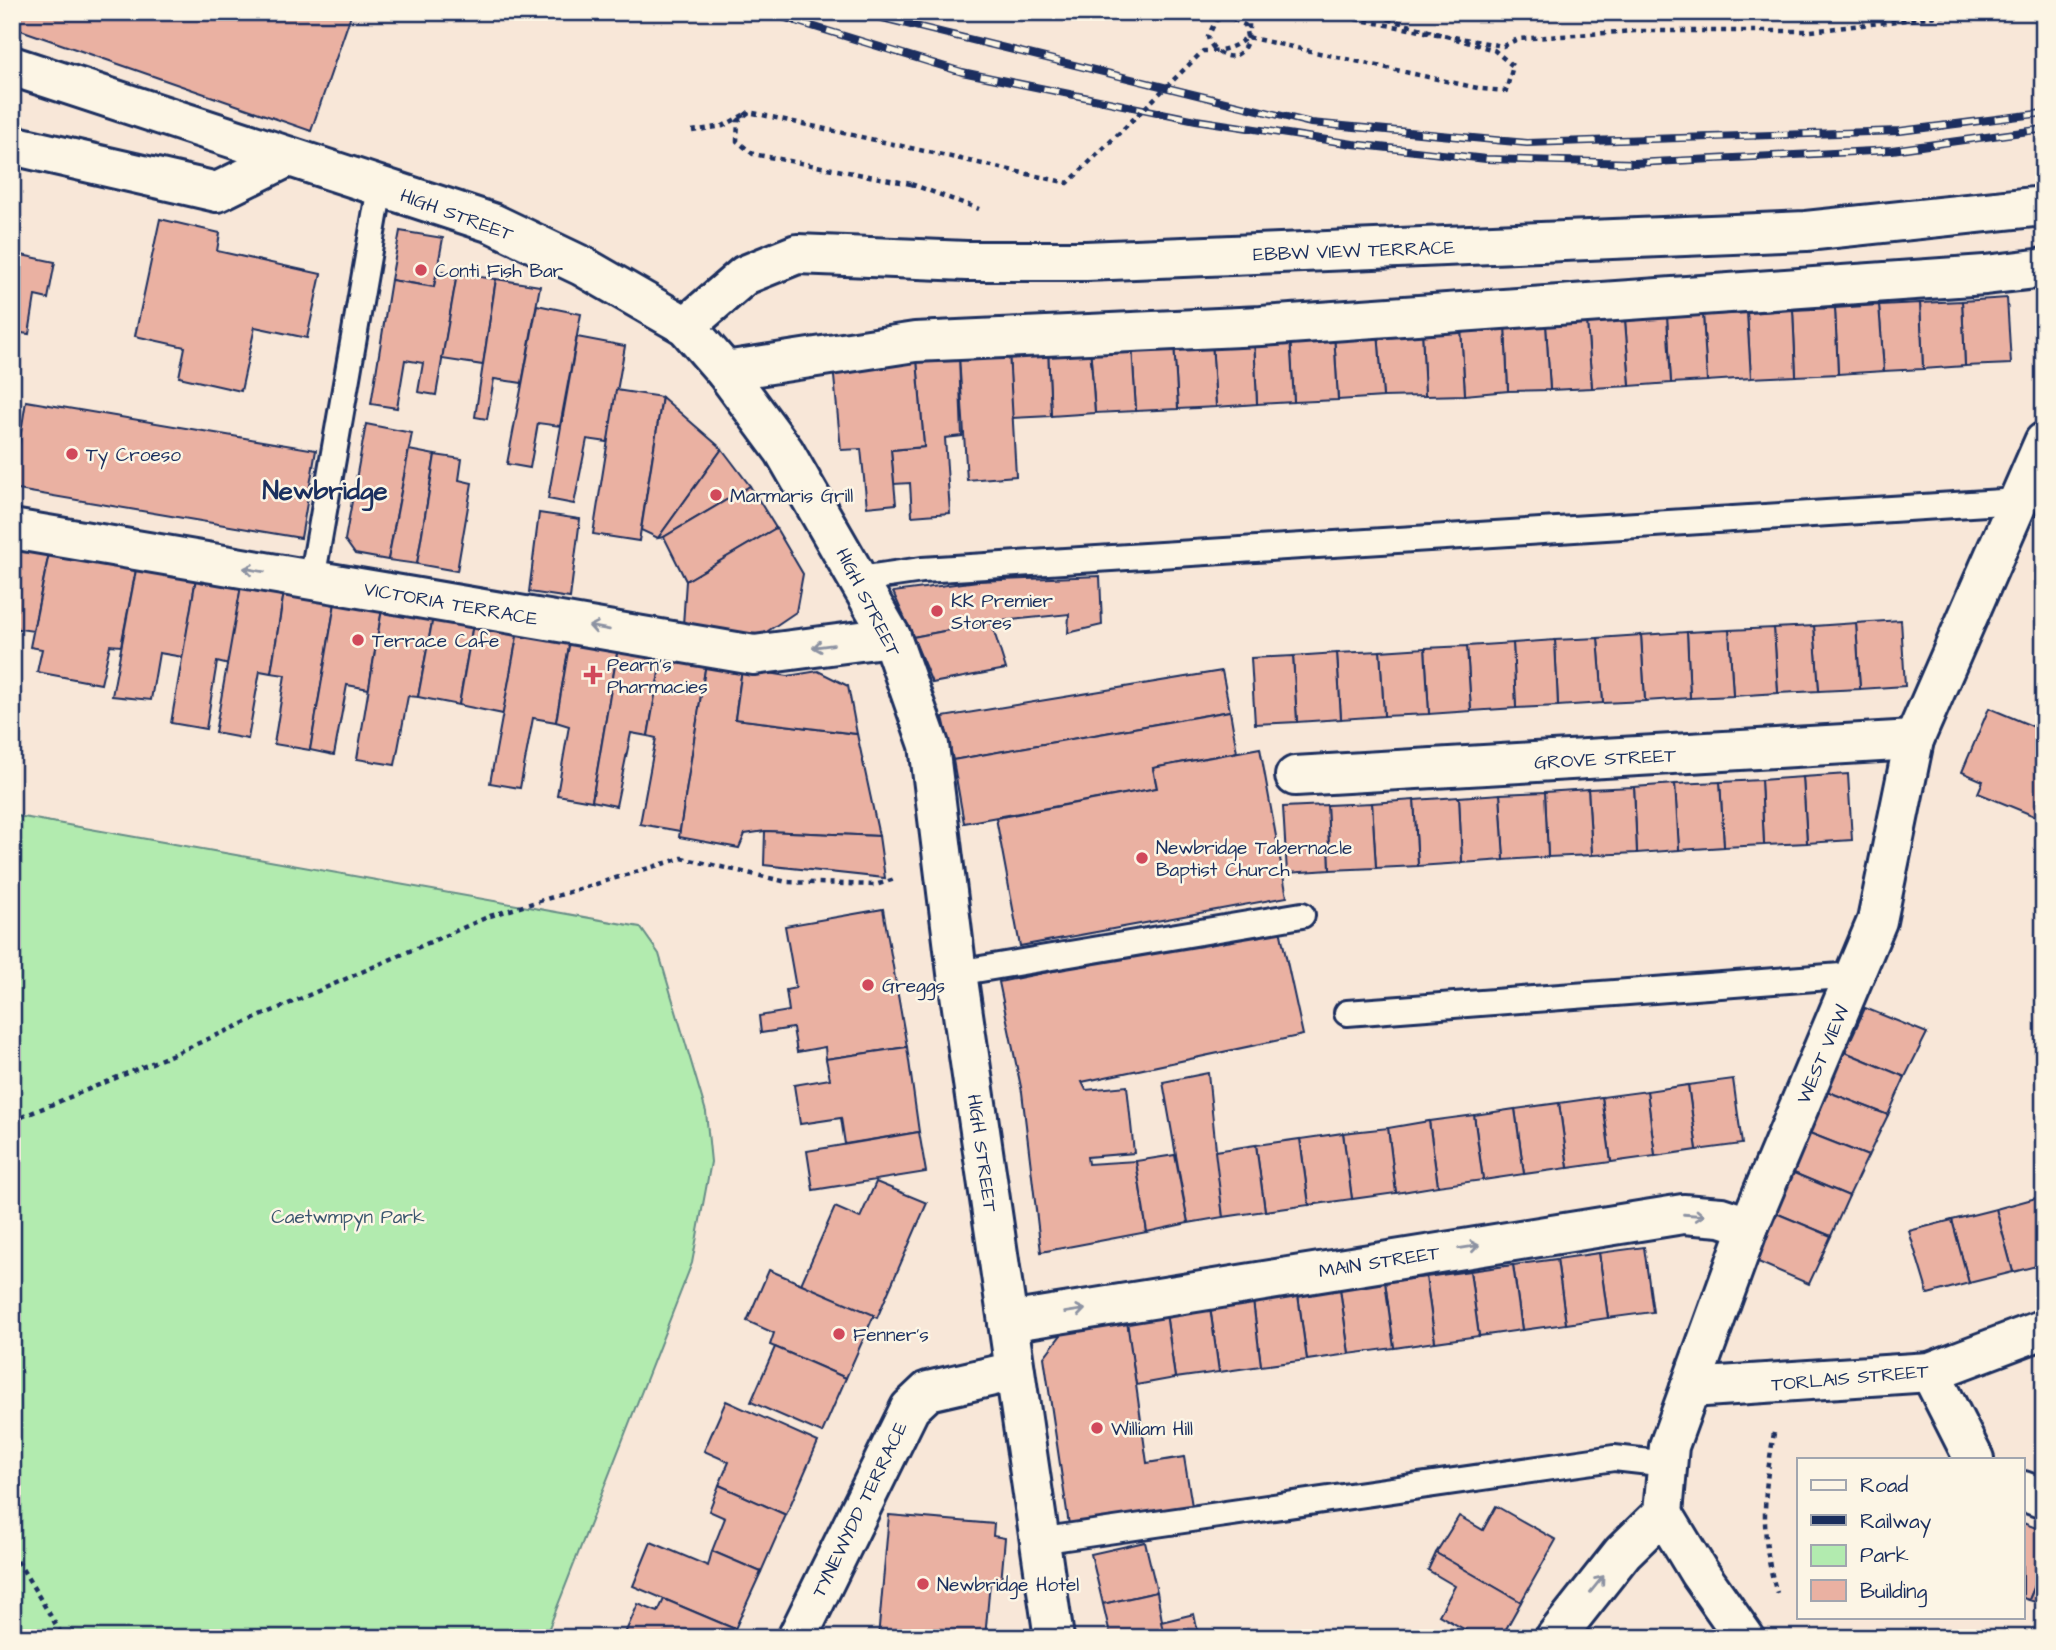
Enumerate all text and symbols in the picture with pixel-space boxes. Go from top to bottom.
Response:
street label: HIGH STREET [396,182,517,248]
street label: EBBW VIEW TERRACE [1252,234,1456,269]
place label: Conti Fish Bar [435,258,564,285]
marker: Conti Fish Bar [413,262,429,278]
place label: Ty Croeso [86,442,181,470]
marker: Ty Croeso [64,446,80,462]
district label: Newbridge [262,473,388,512]
place label: Marmaris Grill [730,483,853,510]
marker: Marmaris Grill [708,487,724,503]
street label: HIGH STREET [829,544,907,662]
one-way arrow [243,563,265,576]
street label: VICTORIA TERRACE [362,576,540,633]
place label: KK Premier Stores [951,588,1053,637]
marker: KK Premier Stores [929,603,945,619]
one-way arrow [588,621,611,634]
place label: Terrace Cafe [372,628,499,655]
marker: Terrace Cafe [350,632,366,648]
one-way arrow [812,640,835,653]
place label: Pearn's Pharmacies [607,652,708,701]
marker: Pearn's Pharmacies [585,667,601,683]
street label: GROVE STREET [1533,742,1677,777]
place label: Newbridge Tabernacle Baptist Church [1156,835,1352,884]
marker: Newbridge Tabernacle Baptist Church [1134,850,1150,866]
place label: Greggs [882,973,945,1001]
marker: Greggs [860,977,876,993]
street label: WEST VIEW [1791,1001,1856,1108]
street label: HIGH STREET [960,1093,1003,1214]
park label: Caetwmpyn Park [271,1204,425,1232]
one-way arrow [1682,1209,1705,1222]
street label: MAIN STREET [1317,1240,1442,1285]
one-way arrow [1457,1240,1480,1253]
one-way arrow [1063,1304,1086,1317]
place label: Fenner's [853,1322,929,1349]
marker: Fenner's [831,1326,847,1342]
street label: TORLAIS STREET [1770,1358,1930,1399]
place label: William Hill [1111,1416,1193,1443]
street label: TYNEWYDD TERRACE [806,1417,915,1602]
marker: William Hill [1089,1420,1105,1436]
legend [1797,1458,2024,1618]
text: Road [1860,1471,1908,1500]
text: Railway [1860,1507,1932,1538]
text: Park [1860,1541,1909,1570]
place label: Newbridge Hotel [937,1572,1079,1600]
marker: Newbridge Hotel [915,1576,931,1592]
one-way arrow [1589,1576,1605,1594]
text: Building [1860,1577,1928,1608]

